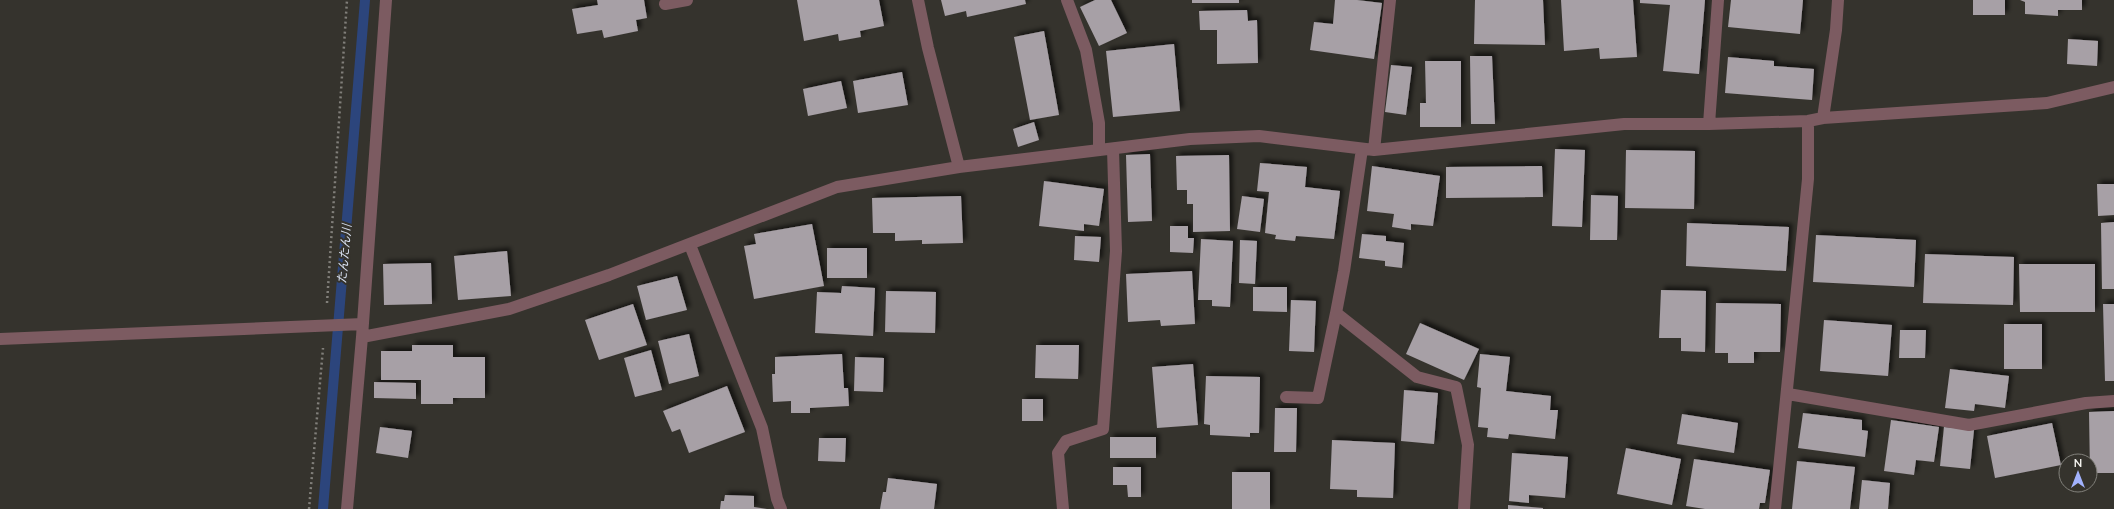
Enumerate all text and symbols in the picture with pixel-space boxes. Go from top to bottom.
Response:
water label: たんたん川 [334,221,354,285]
north arrow [2058,453,2098,493]
text: N [2074,456,2082,469]

